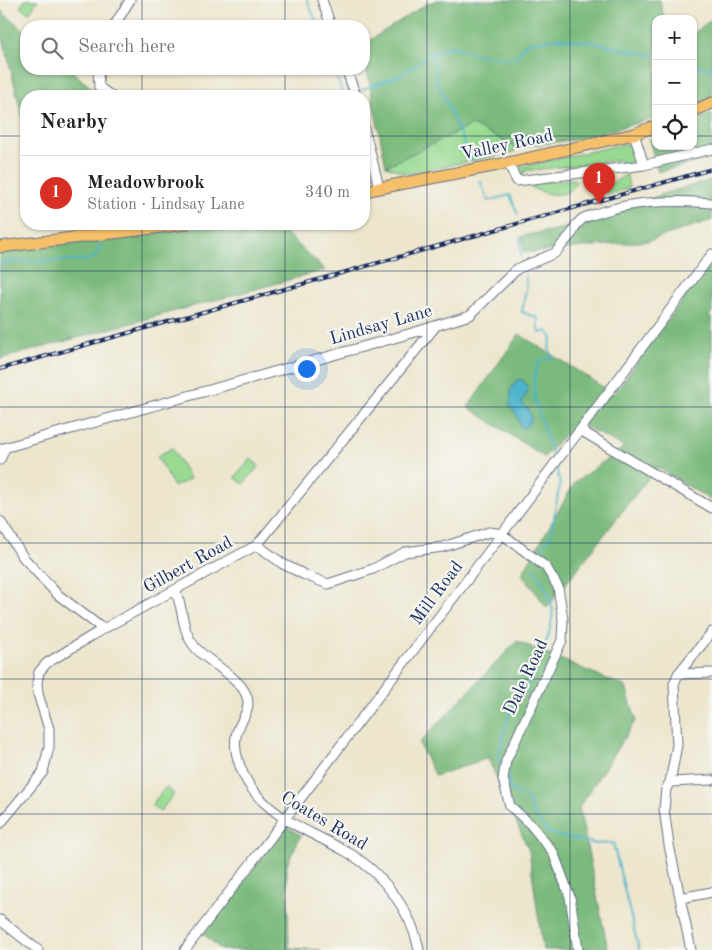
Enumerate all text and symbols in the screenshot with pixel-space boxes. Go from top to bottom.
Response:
map controls [652,15,697,150]
button: + [652,15,697,60]
search box [20,20,370,75]
icon: search [38,34,66,62]
text: Search here [78,38,175,57]
button: − [652,60,697,105]
button: locate [652,105,697,150]
text: Nearby [40,112,108,133]
street label: Valley Road [459,126,555,164]
pin: 1 [583,163,615,204]
text: Meadowbrook [87,174,205,193]
text: 1 [51,185,61,201]
text: 340 m [305,185,350,201]
text: Station · Lindsay Lane [87,197,245,213]
street label: Lindsay Lane [328,302,434,348]
your location [294,356,320,382]
street label: Gilbert Road [140,533,236,597]
street label: Mill Road [407,558,467,628]
street label: Dale Road [501,636,551,718]
street label: Coates Road [278,788,370,854]

